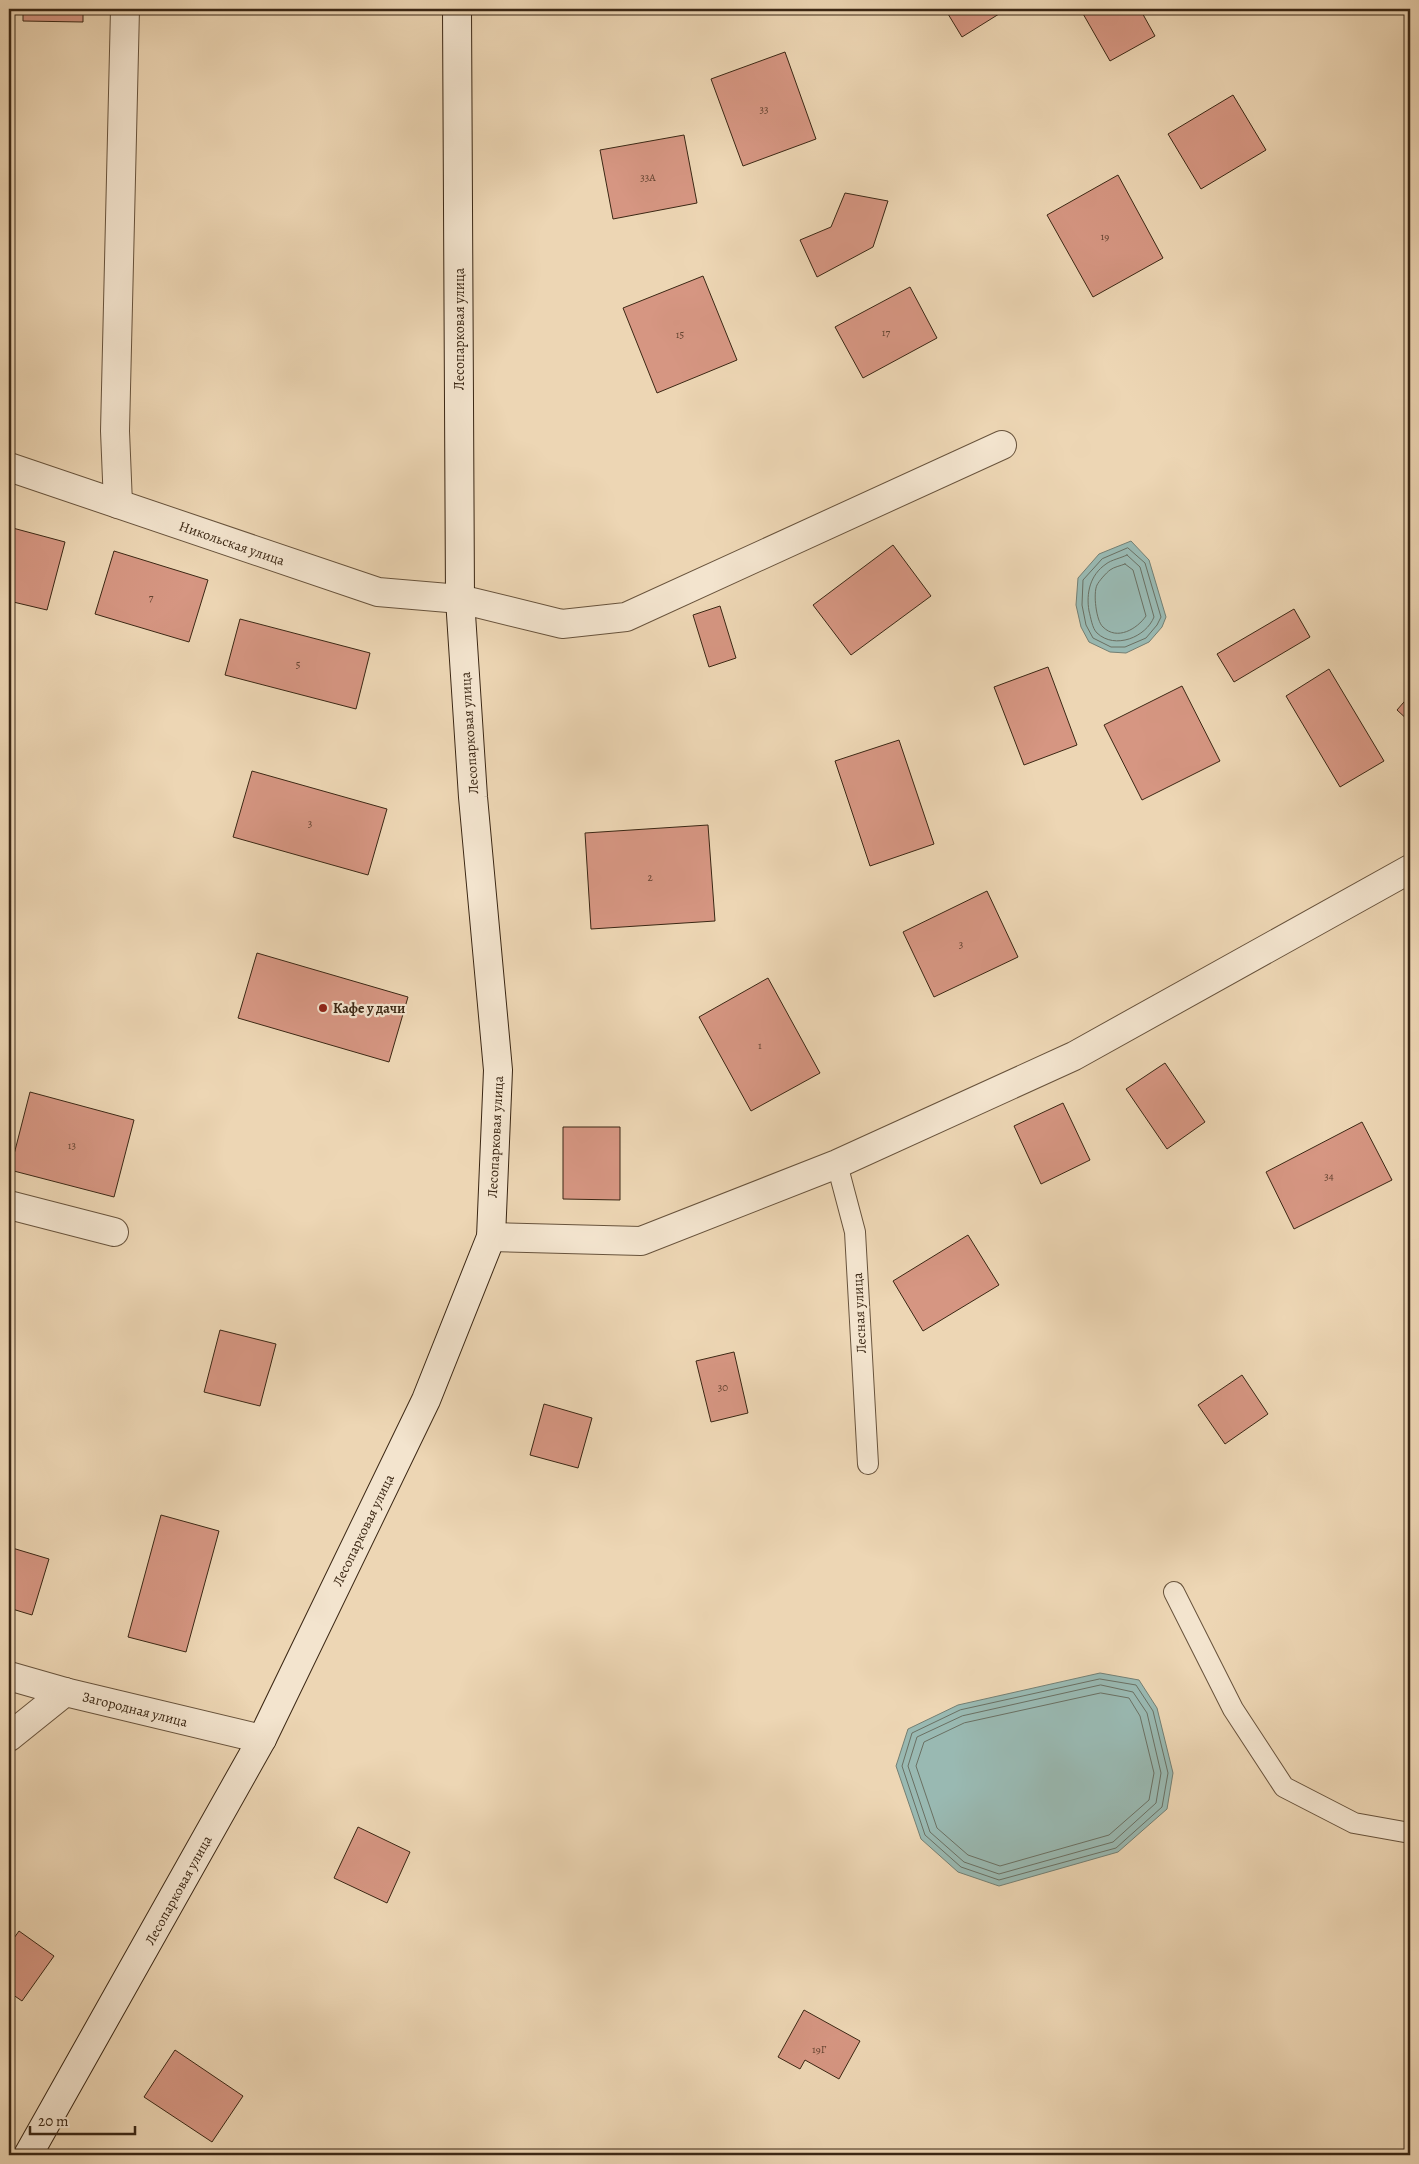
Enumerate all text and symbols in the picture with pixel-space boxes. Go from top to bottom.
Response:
house number: 33 [759,102,769,117]
house number: 33А [640,170,656,185]
house number: 19 [1101,229,1109,244]
street label: Лесопарковая улица [450,267,469,390]
house number: 17 [882,325,891,340]
house number: 15 [676,327,685,342]
street label: Никольская улица [176,516,288,571]
house number: 7 [149,590,154,605]
house number: 5 [296,657,301,672]
street label: Лесопарковая улица [456,671,483,795]
house number: 3 [308,816,312,831]
house number: 2 [647,870,653,885]
house number: 3 [959,937,963,952]
place label: Кафе у дачи [333,999,405,1018]
marker: Кафе у дачи [317,1002,329,1014]
house number: 1 [758,1038,762,1053]
street label: Лесопарковая улица [483,1075,508,1199]
house number: 13 [68,1138,76,1153]
house number: 34 [1324,1169,1334,1184]
street label: Лесная улица [848,1271,871,1354]
house number: 30 [718,1380,728,1395]
street label: Лесопарковая улица [328,1471,399,1589]
street label: Загородная улица [80,1687,190,1732]
street label: Лесопарковая улица [140,1832,217,1948]
house number: 19Г [812,2042,827,2057]
scale bar [30,2104,135,2136]
text: 20 m [38,2111,69,2131]

